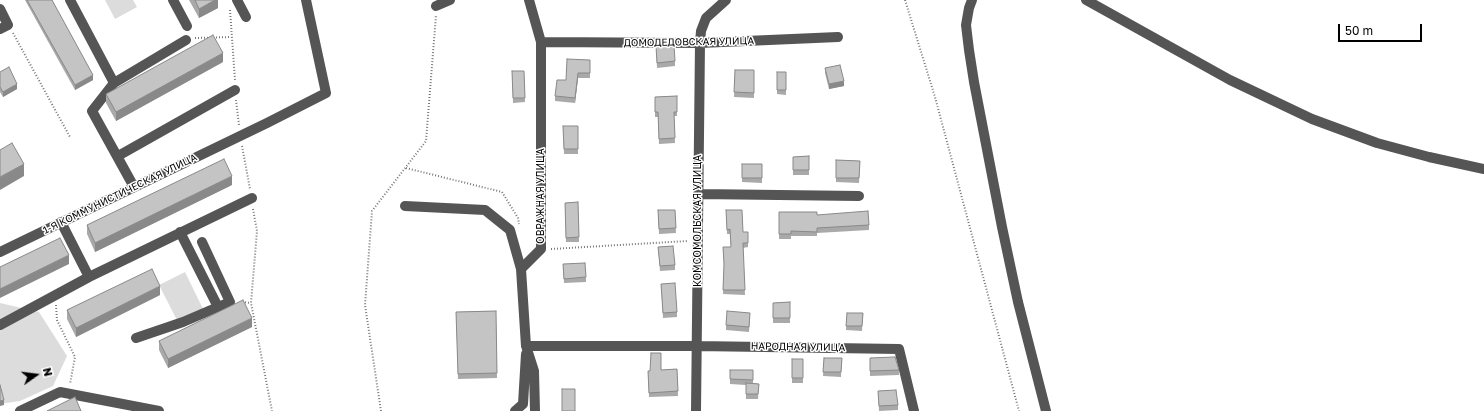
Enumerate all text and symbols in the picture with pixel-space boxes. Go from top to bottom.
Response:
scale bar [1340,16,1424,42]
text: 50 m [1345,23,1373,38]
street label: ДОМОДЕДОВСКАЯ УЛИЦА [624,35,754,49]
street label: ОВРАЖНАЯ УЛИЦА [535,148,547,244]
street label: 1-Я КОММУНИСТИЧЕСКАЯ УЛИЦА [41,151,199,237]
street label: КОМСОМОЛЬСКАЯ УЛИЦА [692,155,704,287]
street label: НАРОДНАЯ УЛИЦА [751,340,845,354]
north arrow [16,355,56,395]
text: N [41,366,55,378]

